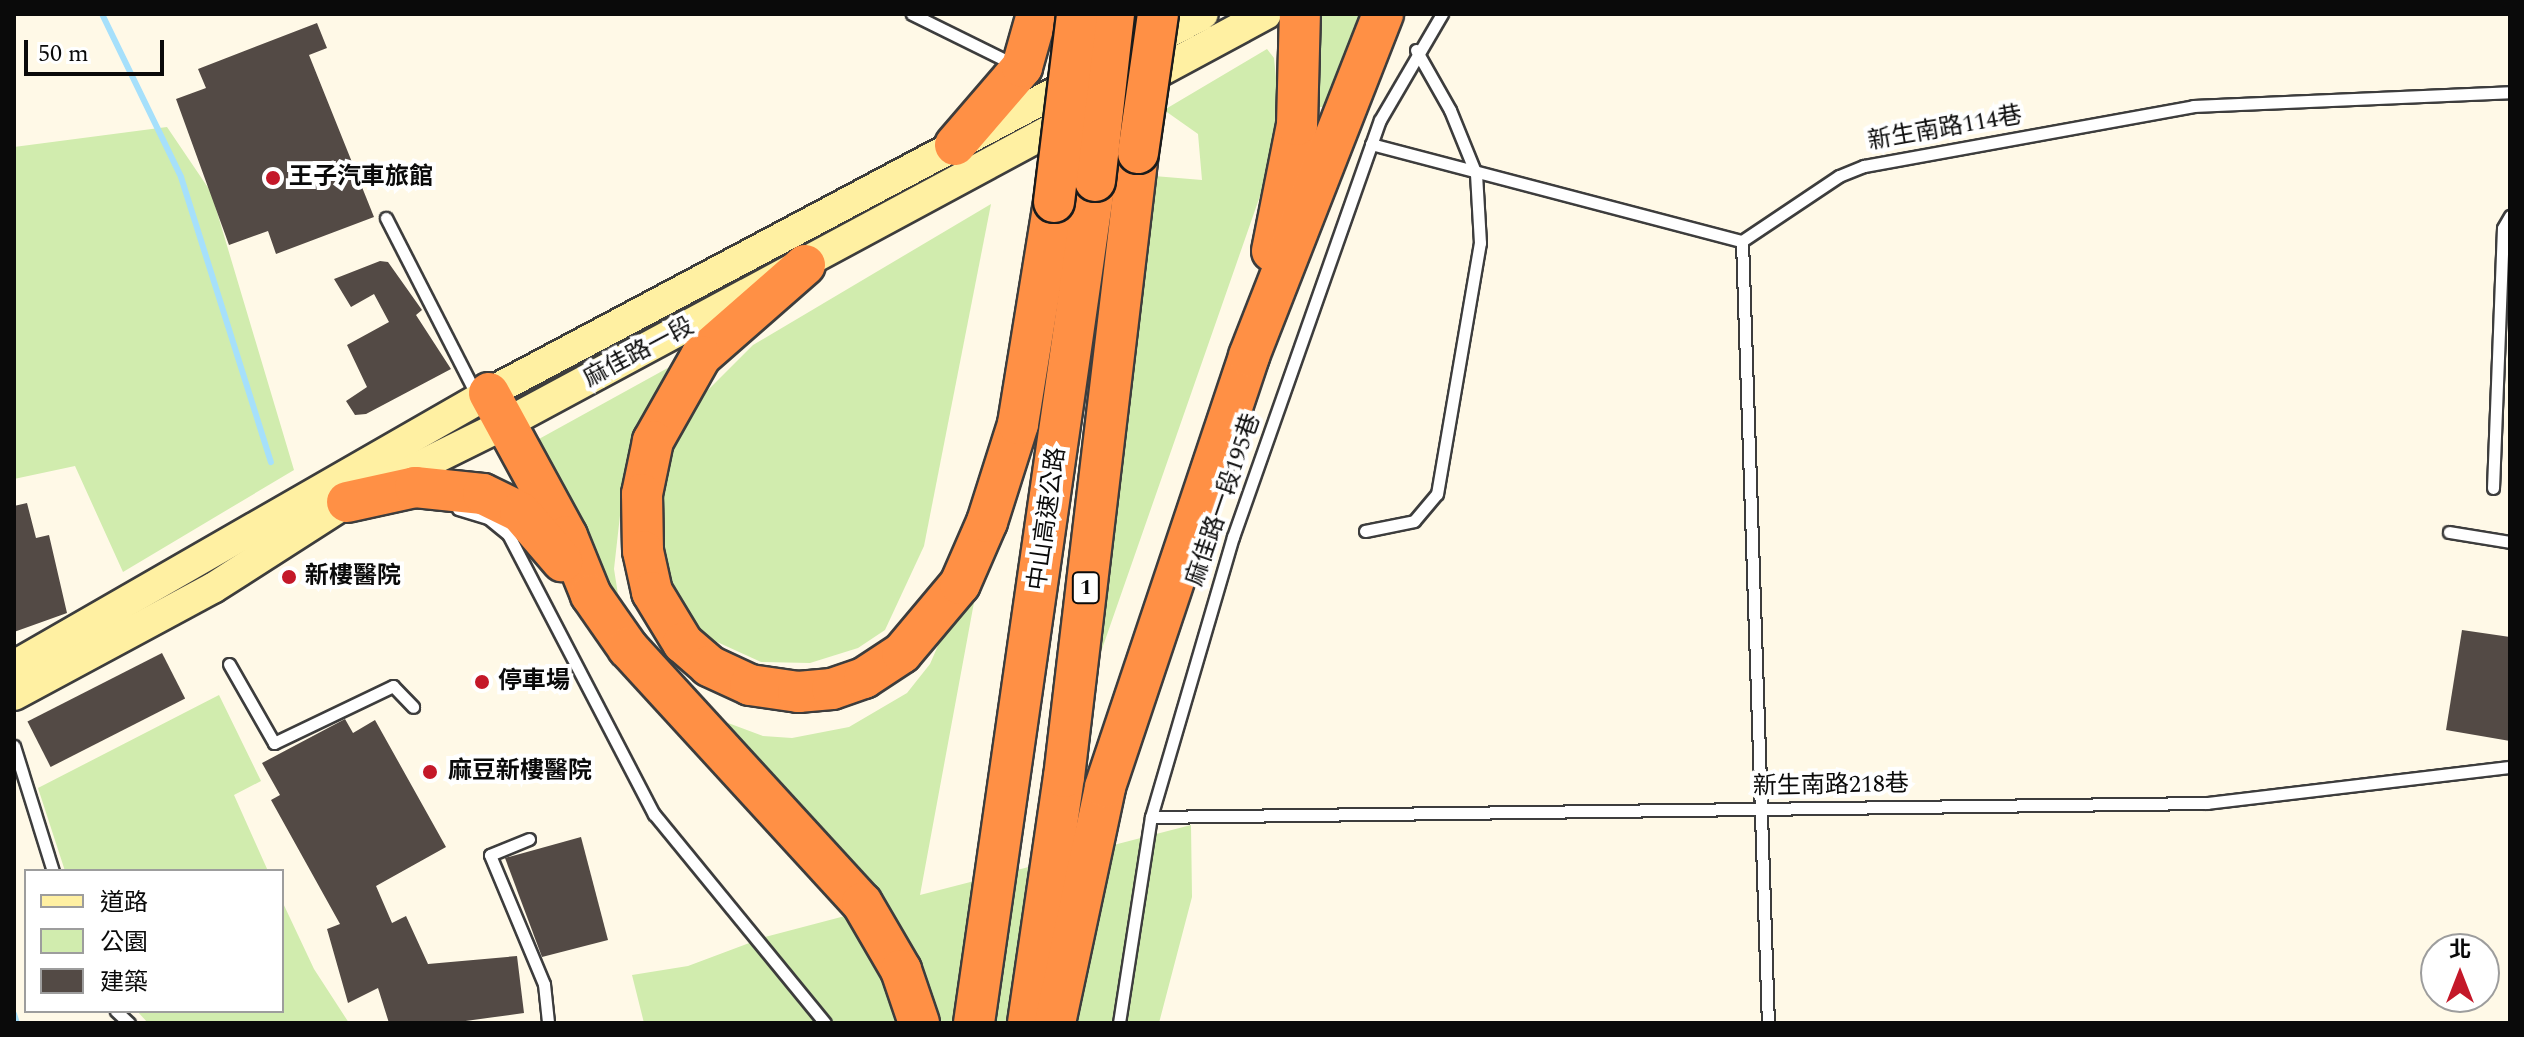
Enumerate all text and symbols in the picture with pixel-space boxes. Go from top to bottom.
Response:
scale bar [28,24,168,74]
text: 50 m [38,36,89,72]
street label: 新生南路114巷 [1866,101,2024,157]
place label: 王子汽車旅館 [289,164,433,192]
marker: 王子汽車旅館 [264,169,282,187]
street label: 麻佳路一段 [579,312,699,394]
street label: 麻佳路一段195巷 [1181,410,1267,590]
street label: 中山高速公路 [1024,446,1072,592]
place label: 新樓醫院 [305,563,401,591]
marker: 新樓醫院 [280,568,298,586]
road number: 1 [1070,570,1102,606]
place label: 停車場 [498,668,570,696]
marker: 停車場 [473,673,491,691]
place label: 麻豆新樓醫院 [448,758,592,786]
marker: 麻豆新樓醫院 [419,761,441,783]
street label: 新生南路218巷 [1753,770,1909,802]
legend [24,869,284,1013]
text: 道路 [100,885,148,921]
text: 公園 [100,925,148,961]
north arrow [2420,933,2500,1013]
text: 北 [2449,934,2471,967]
text: 建築 [100,965,148,1001]

